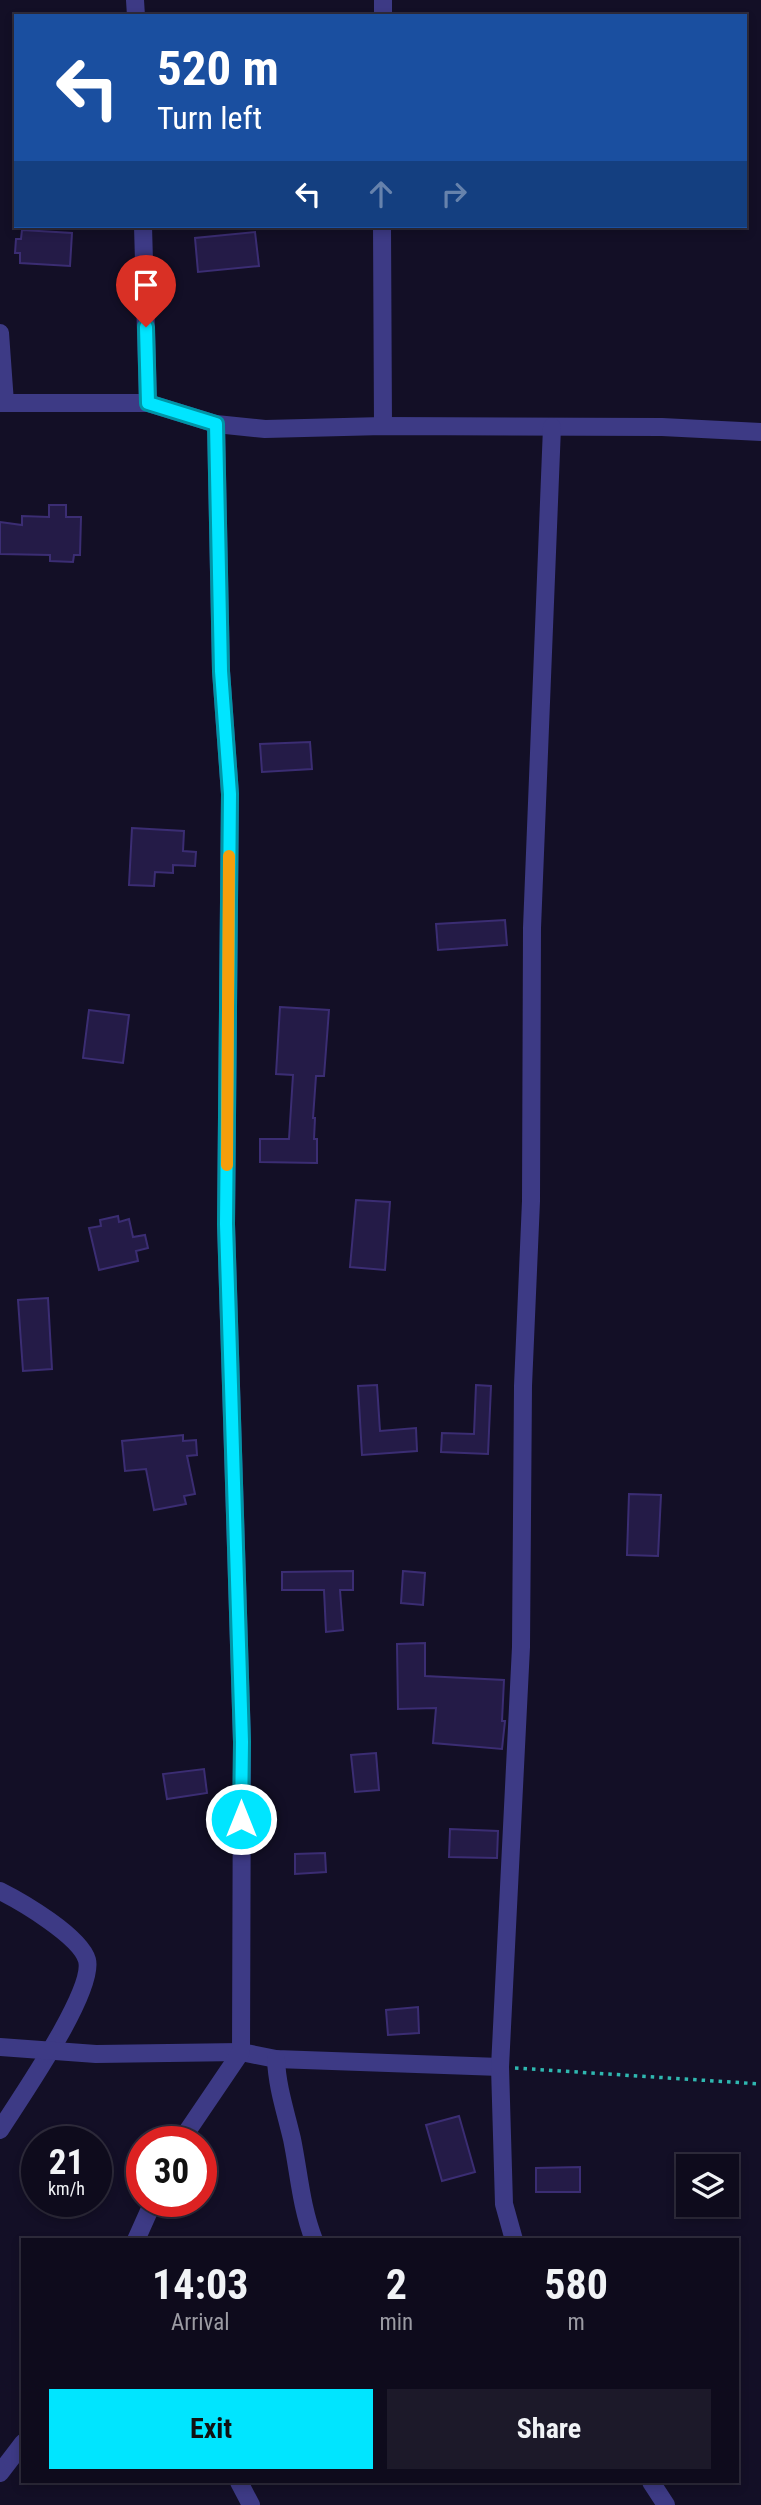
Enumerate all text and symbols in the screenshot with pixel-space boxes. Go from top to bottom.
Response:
text: 520 m [157,40,279,97]
icon: left [42,42,133,133]
text: Turn left [157,99,262,137]
icon: left [289,175,327,213]
icon: ahead [362,175,400,213]
icon: right [435,175,473,213]
pin [116,255,176,327]
icon: arrive [127,266,165,304]
position arrow [204,1782,278,1856]
speed limit sign: 30 [126,2126,217,2217]
text: 21 [49,2142,84,2183]
map controls [676,2154,739,2217]
button: layers [676,2154,739,2217]
text: km/h [48,2178,85,2199]
text: 14:03 [152,2260,248,2309]
text: 2 [386,2260,407,2309]
text: 580 [544,2260,608,2309]
text: Arrival [171,2309,229,2336]
text: min [379,2309,413,2336]
text: m [567,2309,585,2336]
button: Exit [49,2389,373,2469]
button: Share [387,2389,711,2469]

